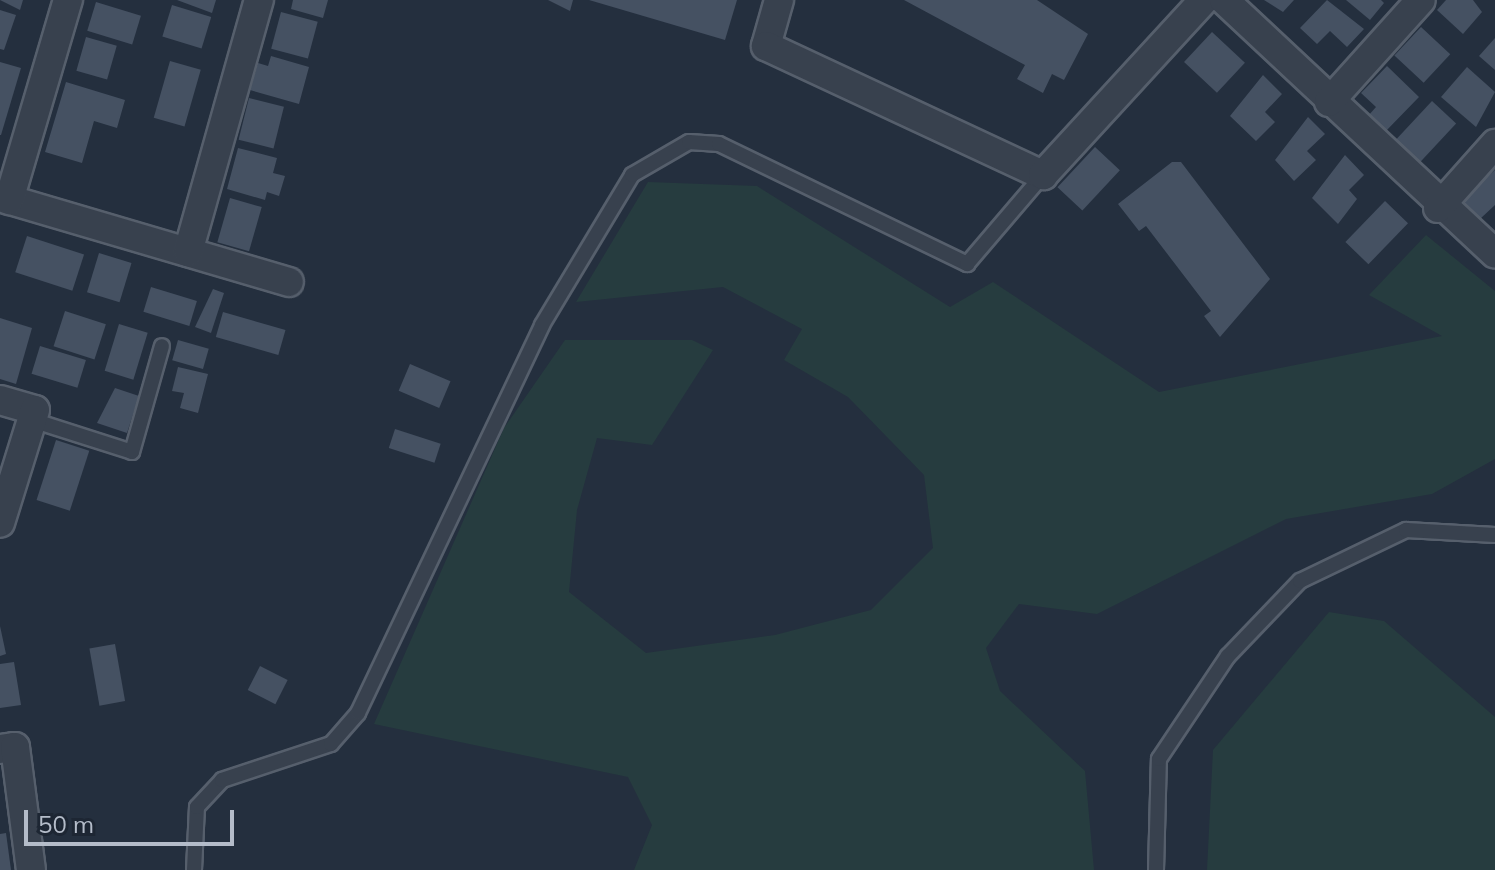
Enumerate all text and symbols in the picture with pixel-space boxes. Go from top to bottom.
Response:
scale bar [28,794,238,844]
text: 50 m [38,809,94,839]

